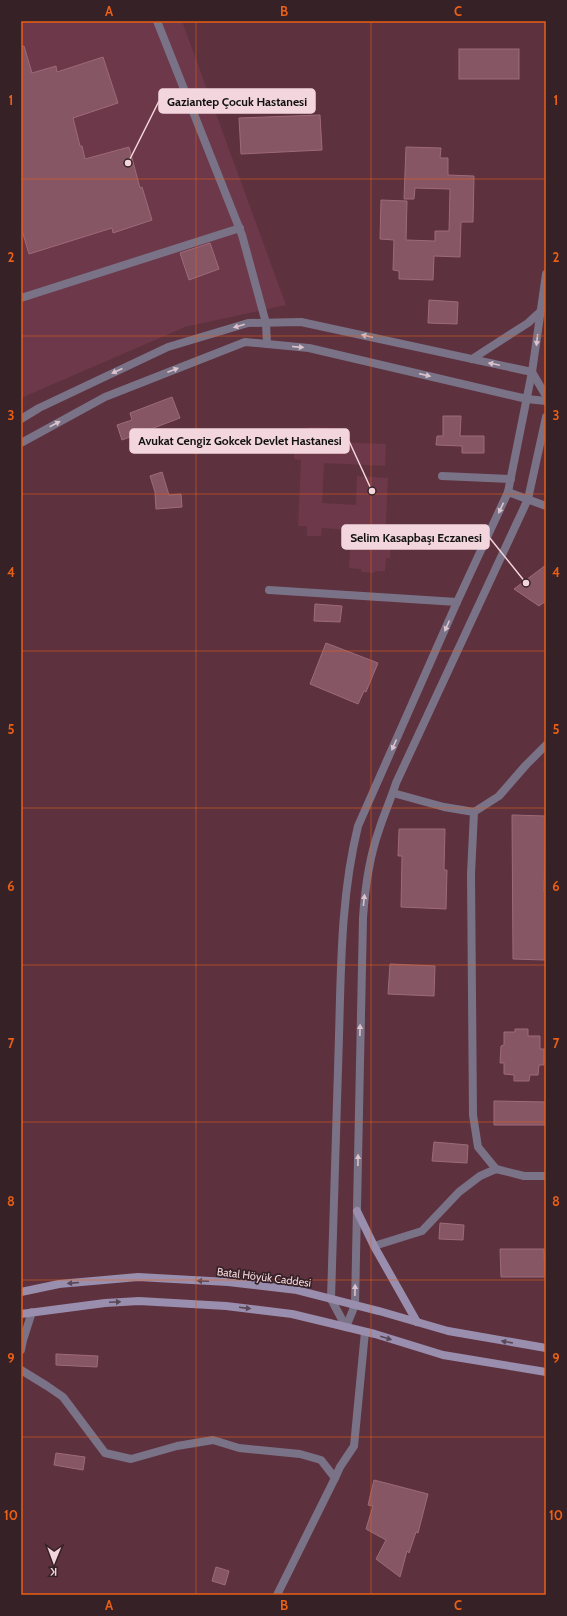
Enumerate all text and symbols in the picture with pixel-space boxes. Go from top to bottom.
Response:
text: A [105,3,114,19]
text: B [280,3,288,19]
text: C [454,3,462,19]
callout: Gaziantep Çocuk Hastanesi [159,89,315,113]
text: 1 [9,92,13,108]
text: 1 [554,92,558,108]
text: Gaziantep Çocuk Hastanesi [167,94,307,109]
text: 2 [8,249,15,265]
text: 2 [553,249,560,265]
one-way arrow [232,323,244,329]
one-way arrow [361,333,373,339]
one-way arrow [533,334,540,346]
one-way arrow [292,344,304,350]
one-way arrow [488,361,500,367]
one-way arrow [168,367,180,373]
one-way arrow [111,368,123,374]
one-way arrow [419,372,431,378]
text: 3 [7,407,15,423]
text: 3 [552,407,560,423]
one-way arrow [49,421,61,427]
callout: Avukat Cengiz Gokcek Devlet Hastanesi [130,429,349,453]
text: Avukat Cengiz Gokcek Devlet Hastanesi [138,433,342,448]
one-way arrow [498,502,504,513]
callout: Selim Kasapbaşı Eczanesi [342,525,489,549]
text: Selim Kasapbaşı Eczanesi [350,530,482,545]
text: 4 [7,564,15,580]
text: 4 [552,564,560,580]
one-way arrow [444,620,450,631]
text: 5 [8,721,15,737]
text: 5 [553,721,560,737]
one-way arrow [391,739,397,750]
text: 6 [7,878,15,894]
text: 6 [552,878,560,894]
one-way arrow [361,894,368,906]
one-way arrow [357,1024,364,1036]
text: 7 [8,1035,15,1051]
text: 7 [553,1035,560,1051]
one-way arrow [354,1154,361,1166]
text: 8 [7,1193,15,1209]
text: 8 [552,1193,560,1209]
street label: Batal Höyük Caddesi [216,1264,312,1290]
one-way arrow [197,1277,209,1284]
one-way arrow [67,1279,79,1286]
one-way arrow [352,1284,359,1296]
one-way arrow [109,1299,121,1306]
one-way arrow [239,1305,251,1311]
one-way arrow [380,1335,392,1341]
one-way arrow [501,1339,514,1345]
text: 9 [7,1350,15,1366]
text: 9 [552,1350,560,1366]
text: 10 [4,1507,18,1523]
text: 10 [549,1507,563,1523]
north arrow [34,1542,74,1582]
text: K [50,1565,57,1579]
text: A [105,1597,114,1613]
text: B [280,1597,288,1613]
text: C [454,1597,462,1613]

